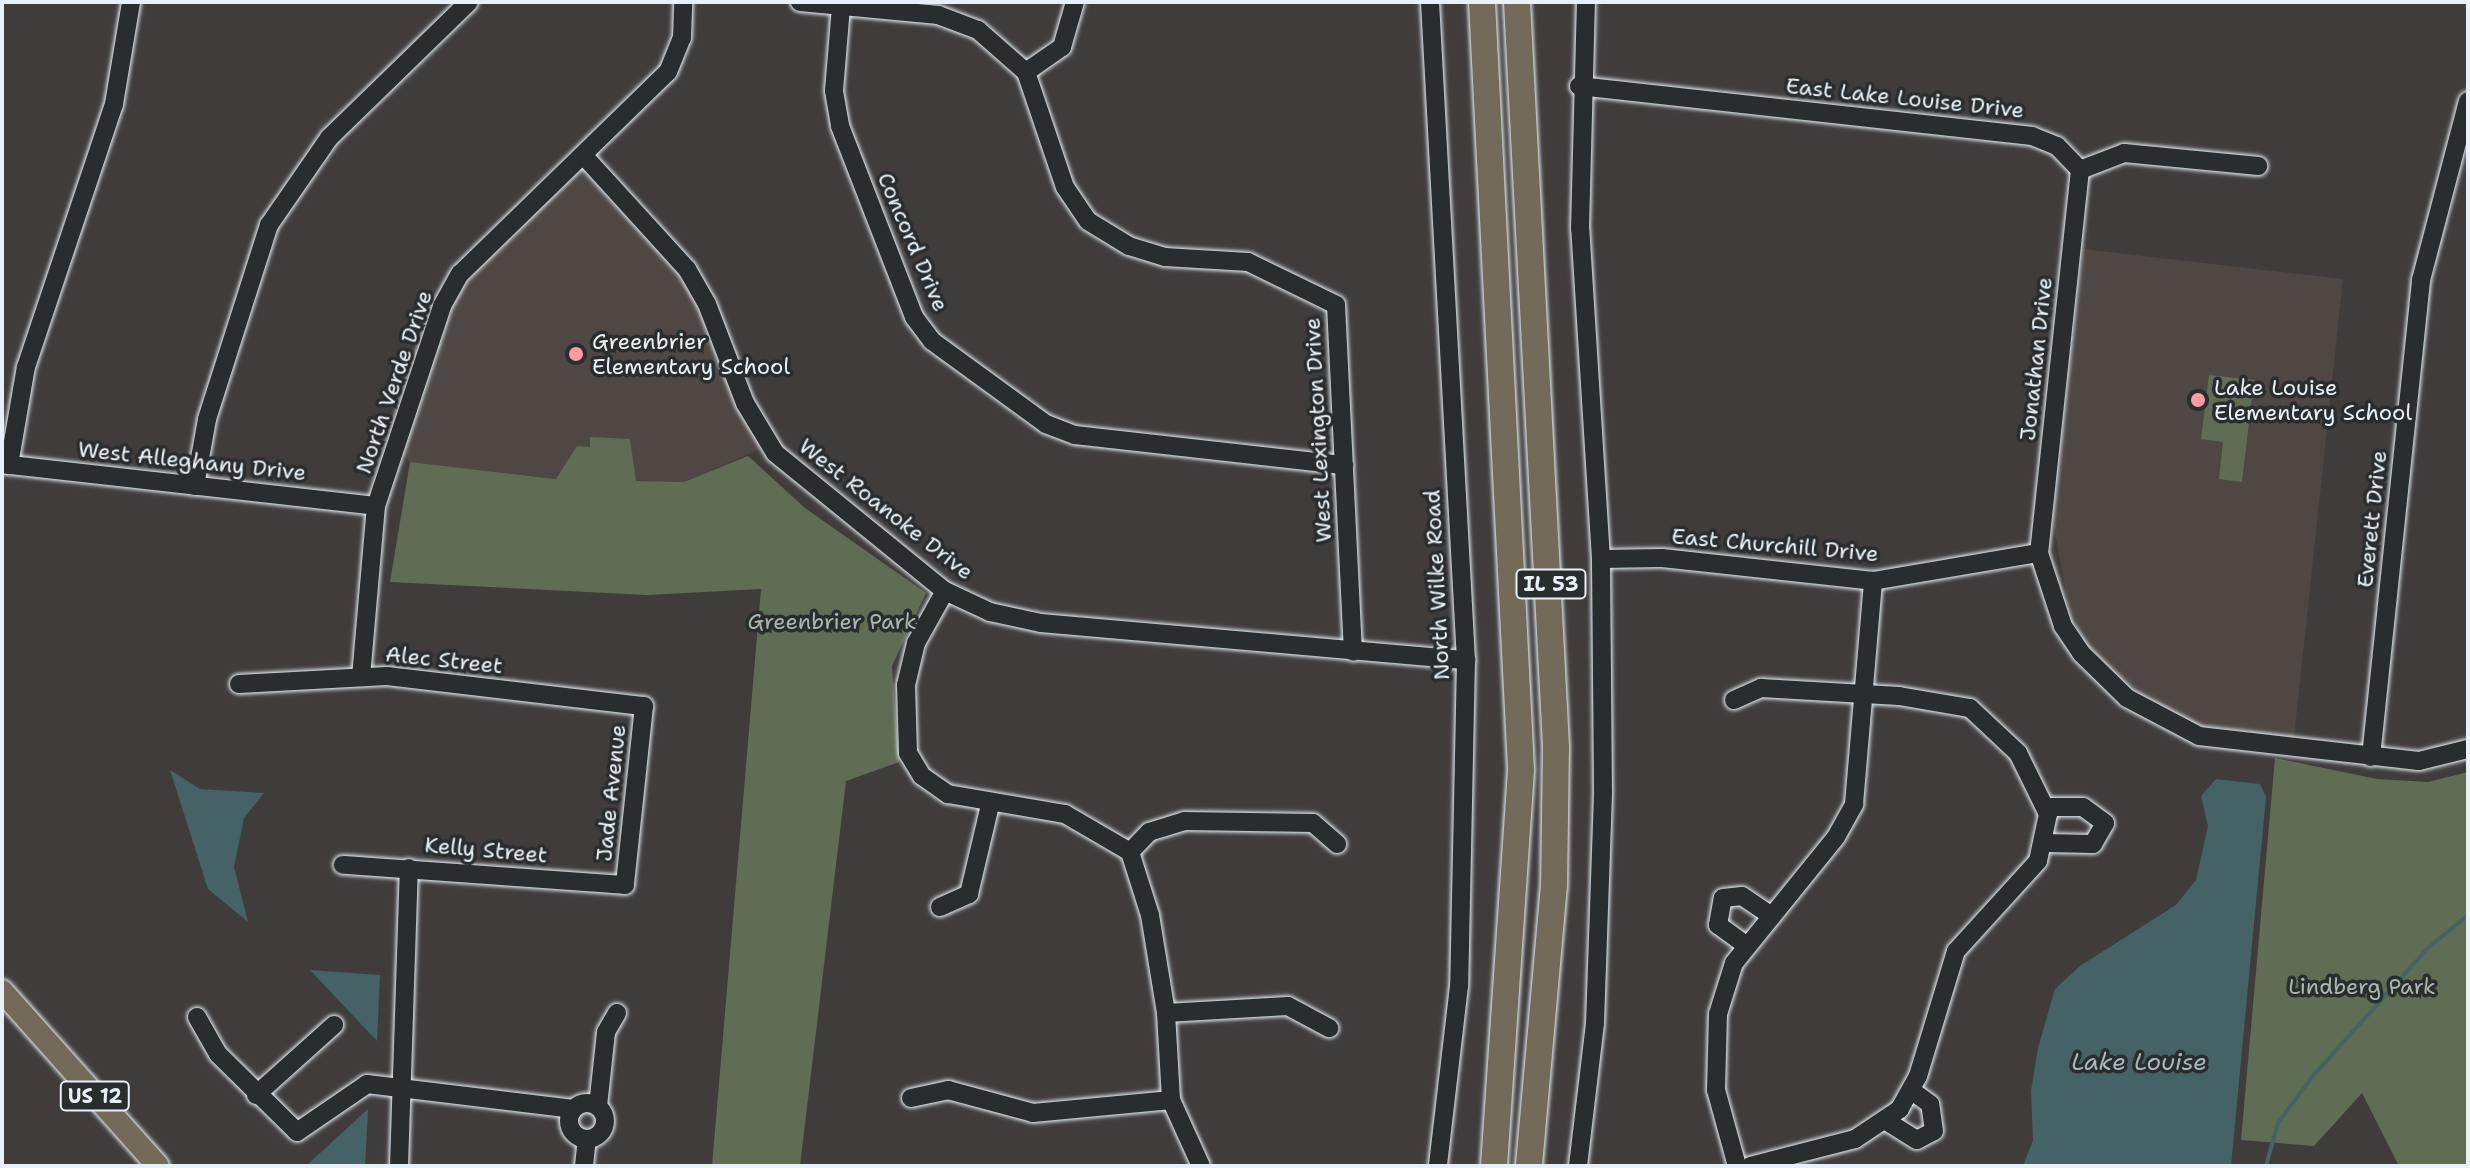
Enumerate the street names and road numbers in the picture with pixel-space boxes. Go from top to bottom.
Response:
street label: East Lake Louise Drive [1785,72,2025,124]
street label: Concord Drive [872,169,954,315]
street label: Jonathan Drive [2014,276,2058,442]
street label: North Verde Drive [350,287,438,477]
street label: West Lexington Drive [1299,317,1337,543]
street label: West Roanoke Drive [794,433,978,585]
street label: West Alleghany Drive [77,436,307,486]
street label: Everett Drive [2352,449,2392,589]
street label: North Wilke Road [1419,489,1455,681]
street label: East Churchill Drive [1670,523,1880,567]
road number: IL 53 [1515,568,1587,600]
street label: Alec Street [384,641,504,679]
street label: Jade Avenue [591,723,631,863]
street label: Kelly Street [423,831,549,869]
road number: US 12 [59,1080,131,1112]

